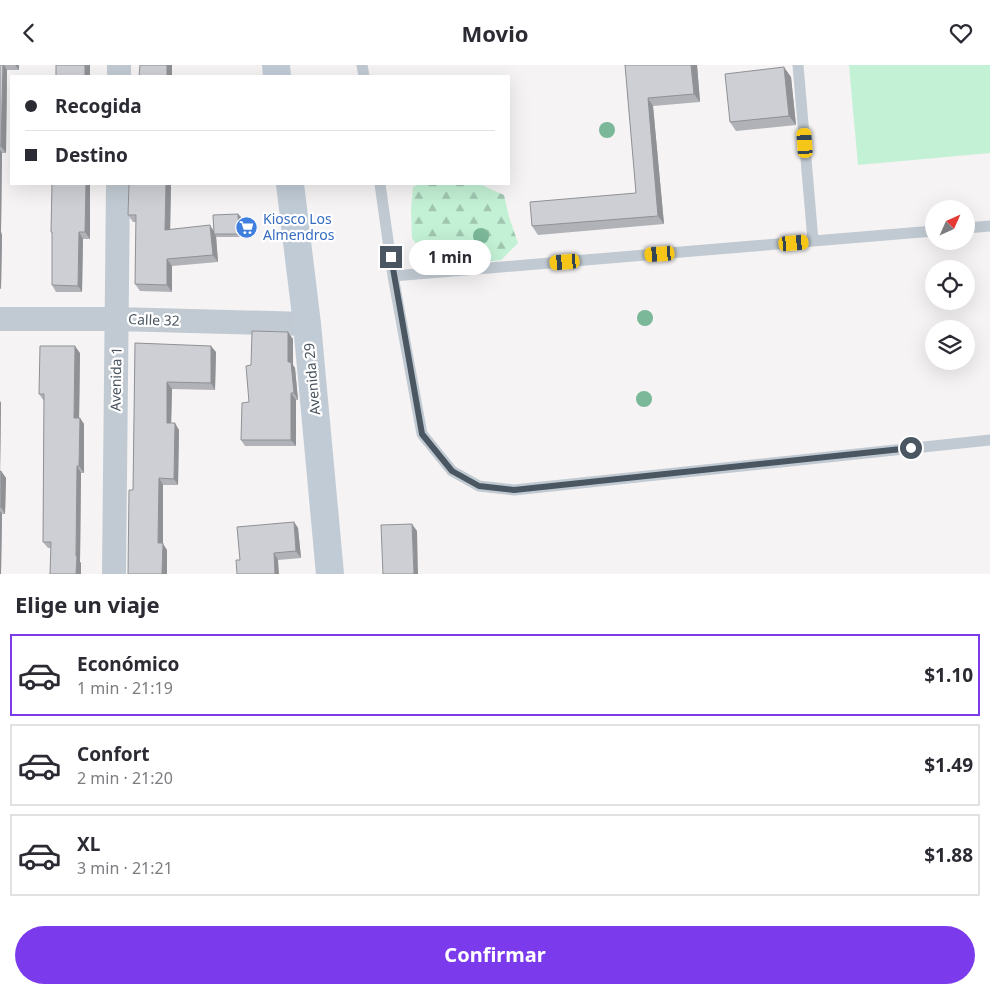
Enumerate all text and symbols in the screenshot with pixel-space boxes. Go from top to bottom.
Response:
text: Movio [462,18,528,48]
icon: back [15,19,43,47]
icon: heart [947,19,975,47]
text: Recogida [55,93,142,119]
car [796,128,813,158]
text: Destino [55,142,128,168]
north arrow [925,200,975,250]
map controls [925,200,975,370]
place label: Kiosco Los Almendros [263,209,335,244]
supermarket icon: Kiosco Los Almendros [235,215,259,239]
car [778,234,809,252]
callout: 1 min [408,239,491,275]
car [644,245,675,263]
route end [380,246,402,268]
text: 1 min [428,246,472,268]
car [549,253,580,271]
button: locate [925,260,975,310]
street label: Calle 32 [128,309,180,330]
button: layers [925,320,975,370]
street label: Avenida 29 [299,342,324,416]
street label: Avenida 1 [105,347,126,411]
route start [900,437,922,459]
text: Elige un viaje [15,589,160,619]
text: Económico [77,651,179,677]
icon: car [17,653,62,698]
text: $1.10 [924,662,973,688]
text: 1 min · 21:19 [77,677,173,699]
text: Confort [77,741,149,767]
icon: car [17,743,62,788]
text: $1.49 [924,752,973,778]
text: 2 min · 21:20 [77,767,173,789]
text: XL [77,831,100,857]
icon: car [17,833,62,878]
text: $1.88 [924,842,973,868]
text: 3 min · 21:21 [77,857,173,879]
button: Confirmar [15,926,975,984]

